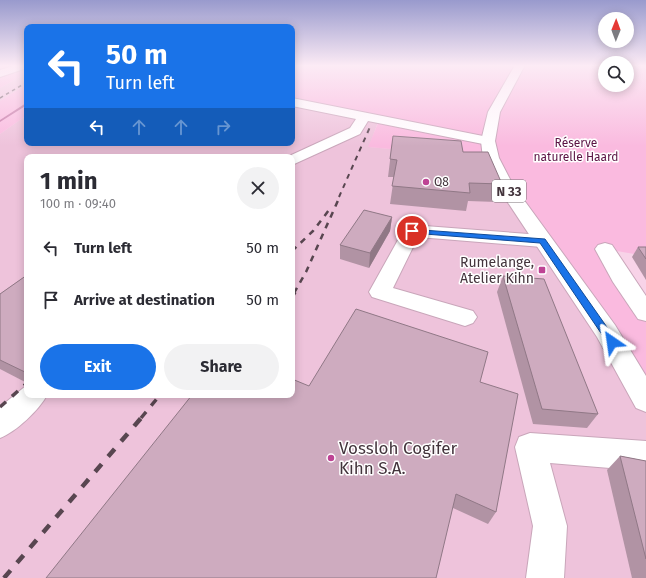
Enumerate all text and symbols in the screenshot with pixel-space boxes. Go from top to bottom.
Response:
north arrow [598,12,634,48]
map controls [598,12,634,92]
text: 50 m [106,38,168,71]
icon: left [40,40,92,92]
button: search [598,56,634,92]
text: Turn left [106,72,175,94]
icon: left [86,116,108,138]
icon: ahead [128,116,150,138]
icon: ahead [170,116,192,138]
icon: right [212,116,234,138]
park label: Réserve naturelle Haard [534,136,619,164]
text: 1 min [40,167,98,195]
button: close [237,167,279,209]
place label: Q8 [434,175,449,189]
marker: Q8 [421,177,431,187]
road number: N 33 [492,180,526,202]
text: 100 m · 09:40 [40,196,116,211]
pin [395,214,429,248]
icon: arrive [401,220,423,242]
icon: left [40,237,62,259]
text: Turn left [74,239,132,257]
text: 50 m [246,239,279,257]
place label: Rumelange, Atelier Kihn [460,254,534,287]
marker: Rumelange, Atelier Kihn [537,265,547,275]
icon: arrive [40,289,62,311]
text: Arrive at destination [74,291,215,309]
text: 50 m [246,291,279,309]
position arrow [591,321,633,363]
button: Exit [40,344,156,390]
button: Share [164,344,279,390]
place label: Vossloh Cogifer Kihn S.A. [339,438,457,479]
marker: Vossloh Cogifer Kihn S.A. [326,453,336,463]

